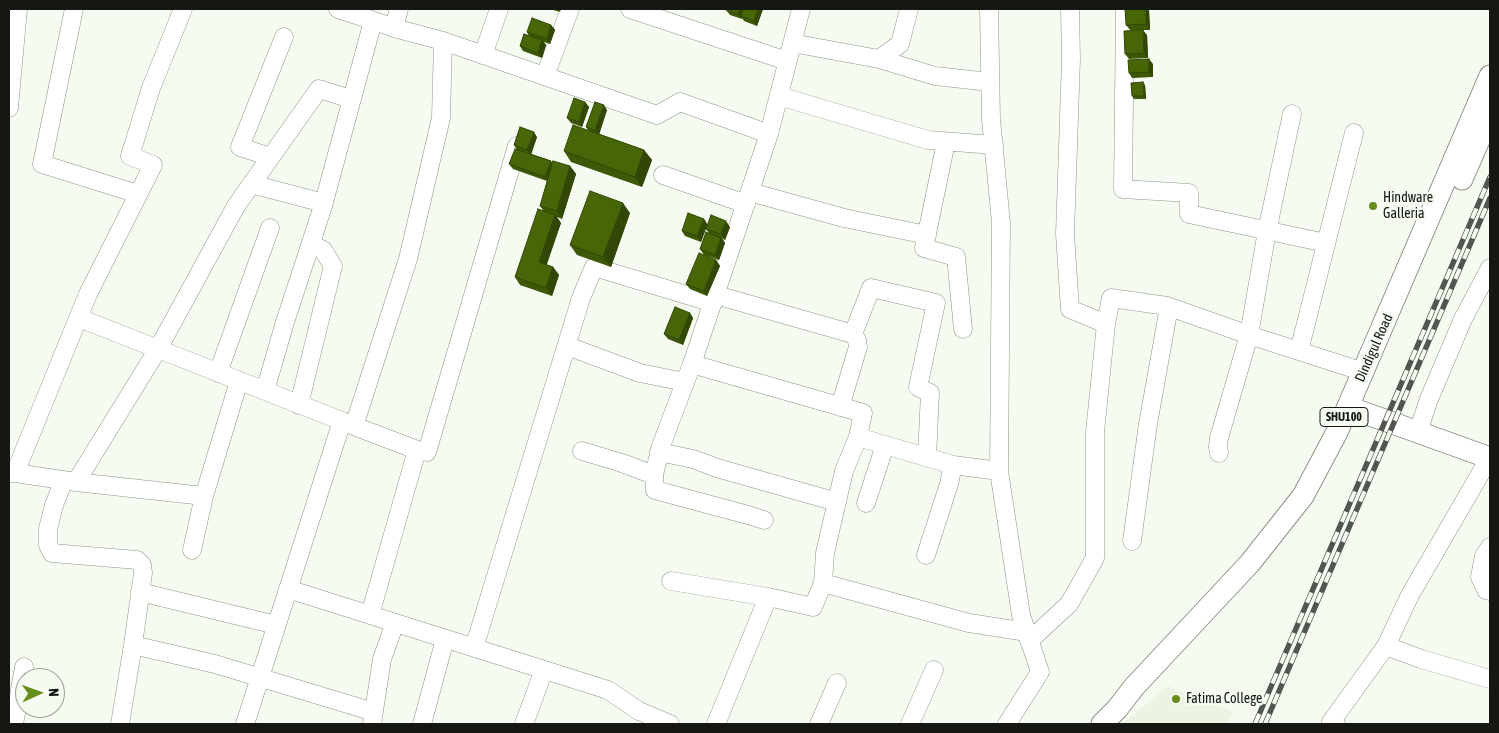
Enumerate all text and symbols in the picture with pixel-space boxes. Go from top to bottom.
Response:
place label: Hindware Galleria [1383,190,1433,222]
marker: Hindware Galleria [1367,200,1379,212]
street label: Dindigul Road [1352,311,1396,385]
road number: SHU100 [1320,408,1368,427]
north arrow [15,668,65,718]
text: N [46,688,62,697]
place label: Fatima College [1186,691,1262,707]
marker: Fatima College [1170,693,1182,705]

